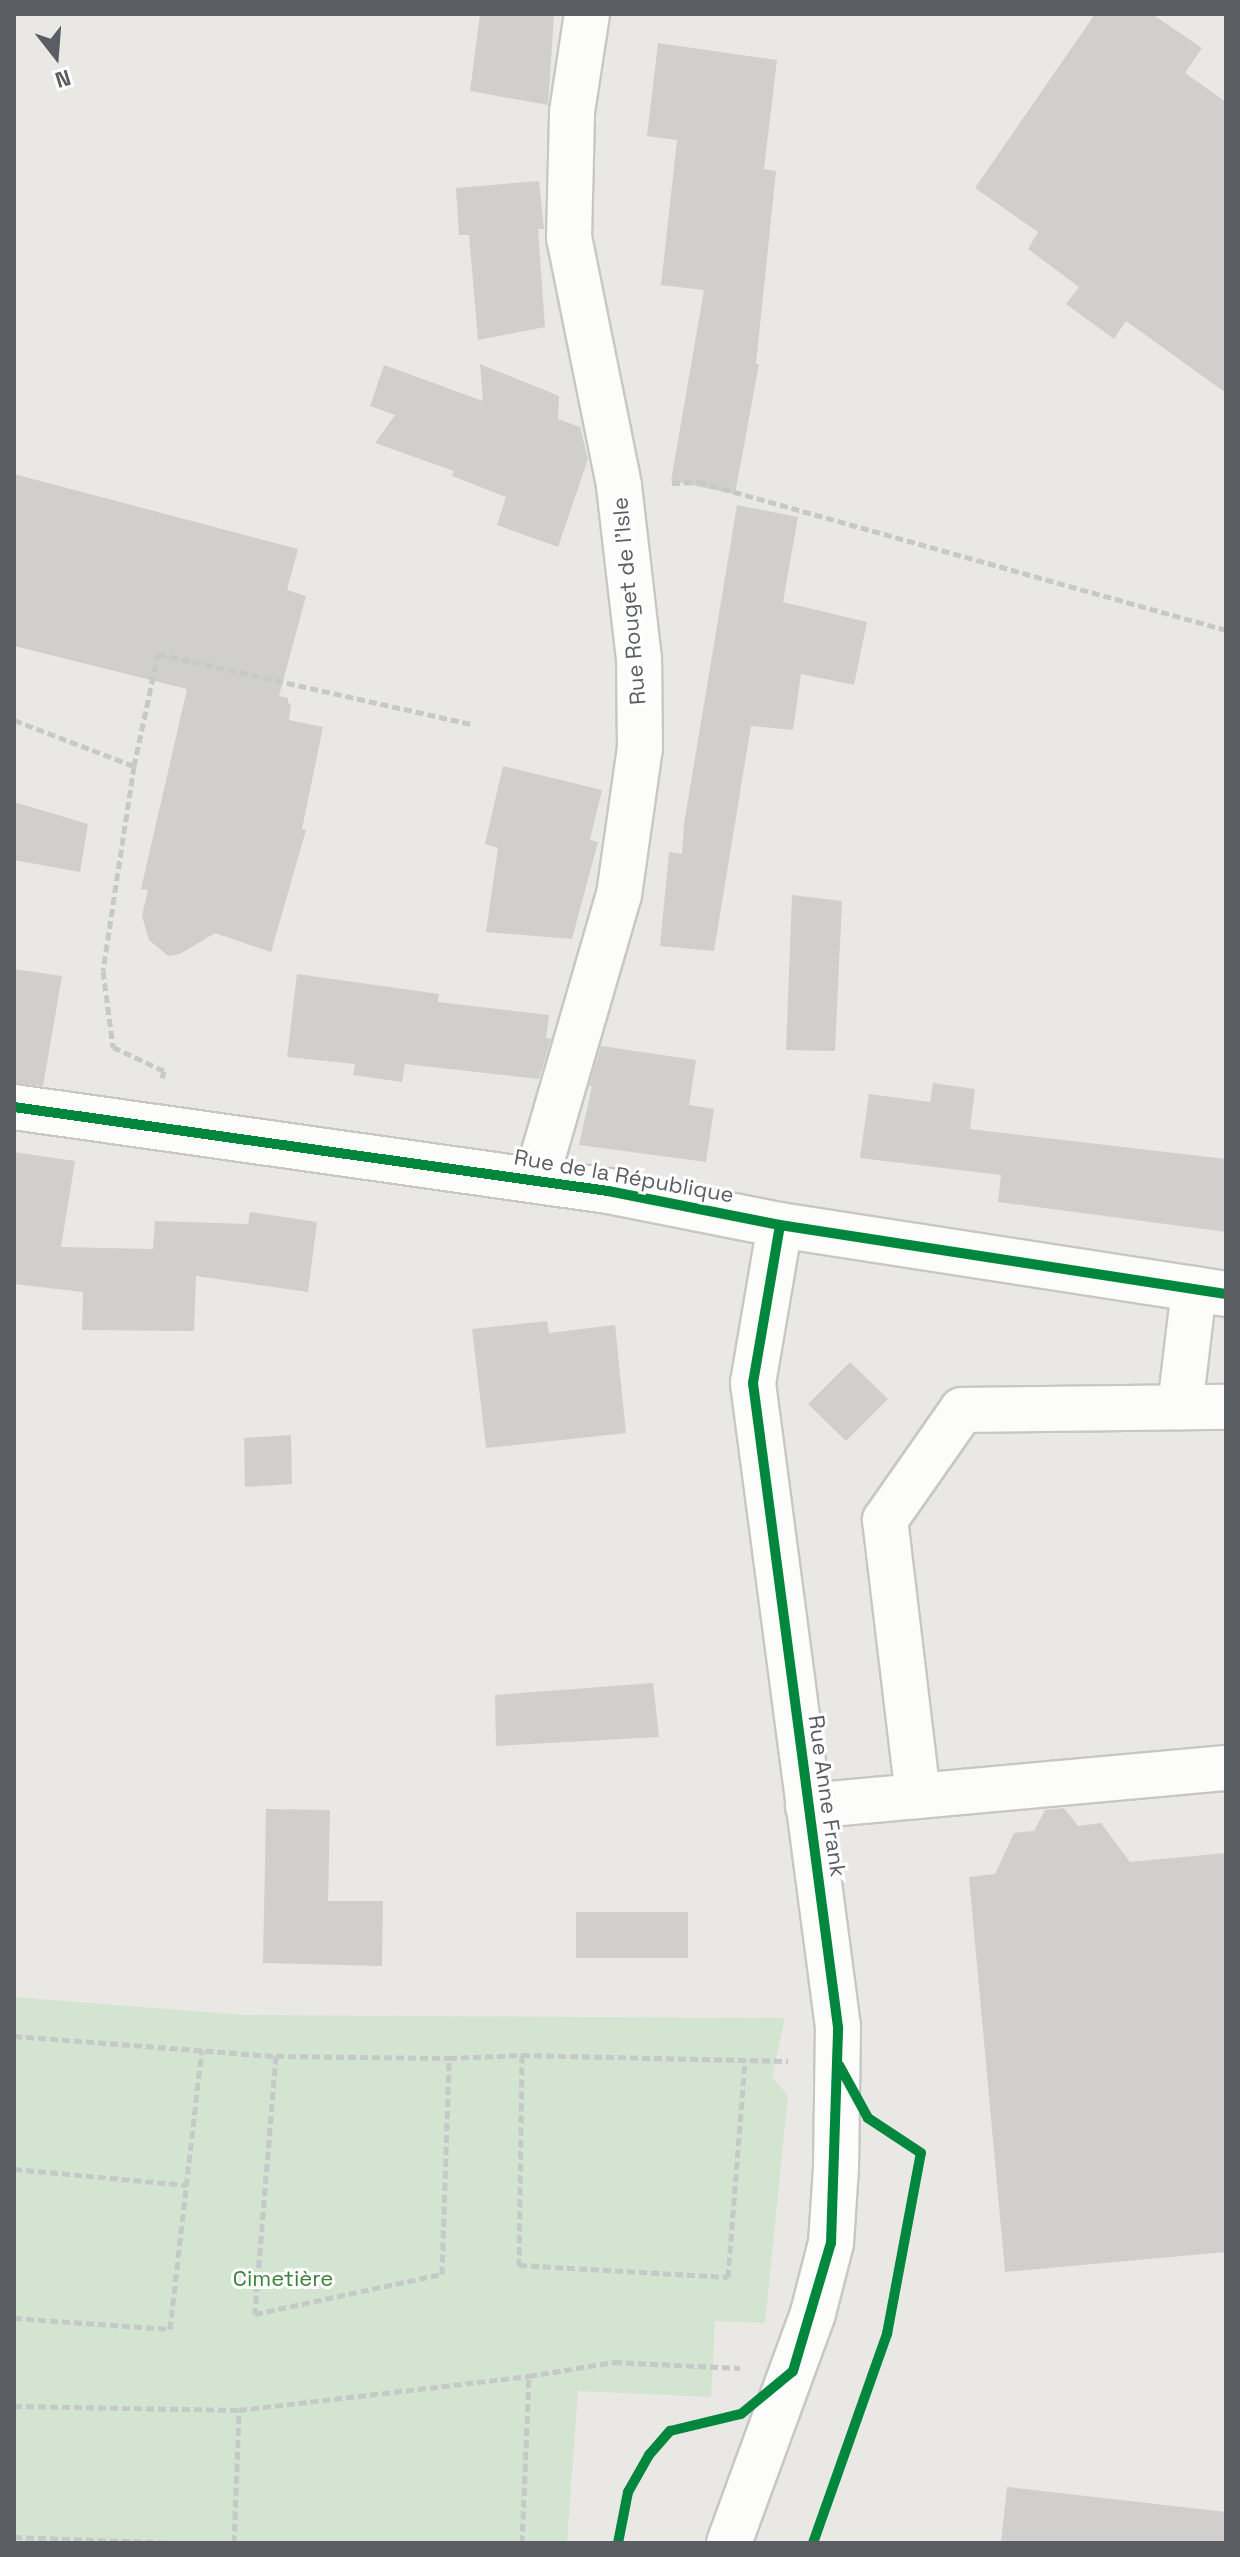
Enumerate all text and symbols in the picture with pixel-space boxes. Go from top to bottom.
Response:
north arrow [16,16,96,96]
text: N [52,63,74,94]
street label: Rue Rouget de l'Isle [607,496,651,706]
street label: Rue de la République [512,1144,736,1208]
street label: Rue Anne Frank [803,1713,851,1879]
park label: Cimetière [233,2266,333,2292]

